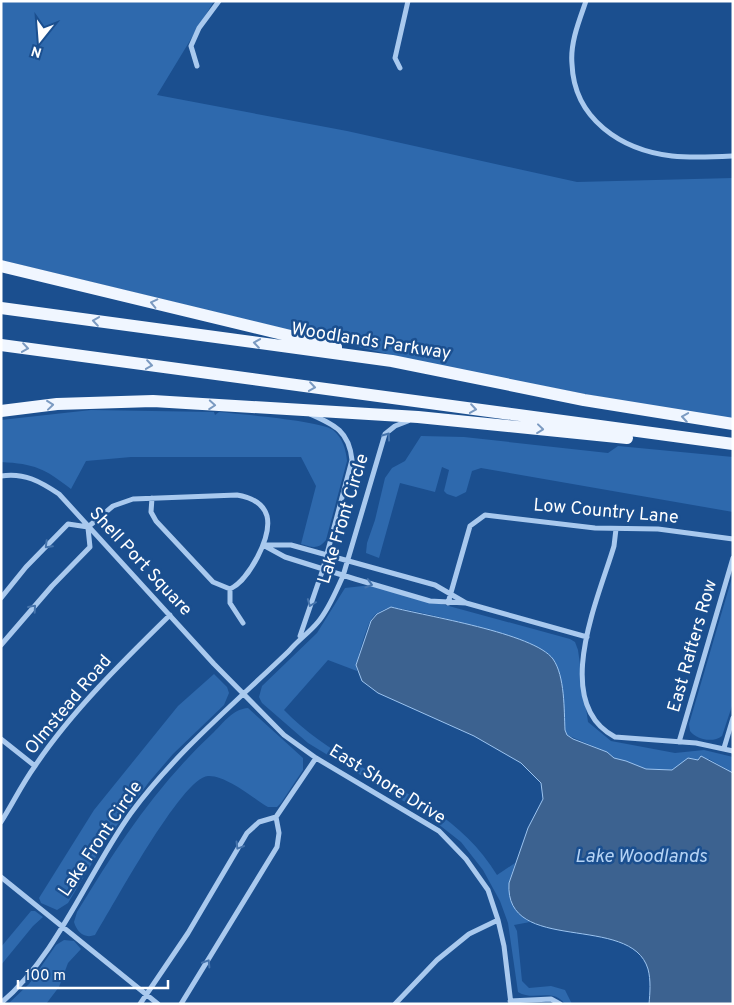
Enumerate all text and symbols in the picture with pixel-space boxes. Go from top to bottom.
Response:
north arrow [15,15,65,65]
text: N [29,41,44,61]
one-way arrow [149,298,158,309]
one-way arrow [92,316,100,327]
street label: Woodlands Parkway [289,318,453,366]
one-way arrow [253,338,261,349]
one-way arrow [21,342,29,353]
one-way arrow [145,359,153,370]
one-way arrow [307,382,316,392]
one-way arrow [46,400,54,411]
one-way arrow [208,400,216,411]
one-way arrow [469,403,477,414]
one-way arrow [680,412,689,422]
one-way arrow [537,423,545,434]
one-way arrow [381,432,390,441]
street label: Lake Front Circle [313,451,375,587]
street label: Low Country Lane [532,494,680,530]
street label: Shell Port Square [84,503,196,621]
one-way arrow [45,539,54,548]
street label: East Rafters Row [663,577,723,715]
one-way arrow [365,578,373,588]
one-way arrow [307,599,317,607]
one-way arrow [27,605,36,614]
street label: Olmstead Road [21,650,117,760]
street label: East Shore Drive [324,740,450,830]
street label: Lake Front Circle [54,777,148,901]
one-way arrow [236,841,246,850]
water label: Lake Woodlands [575,845,708,869]
scale bar [18,958,168,990]
one-way arrow [200,959,210,968]
text: 100 m [25,967,66,986]

